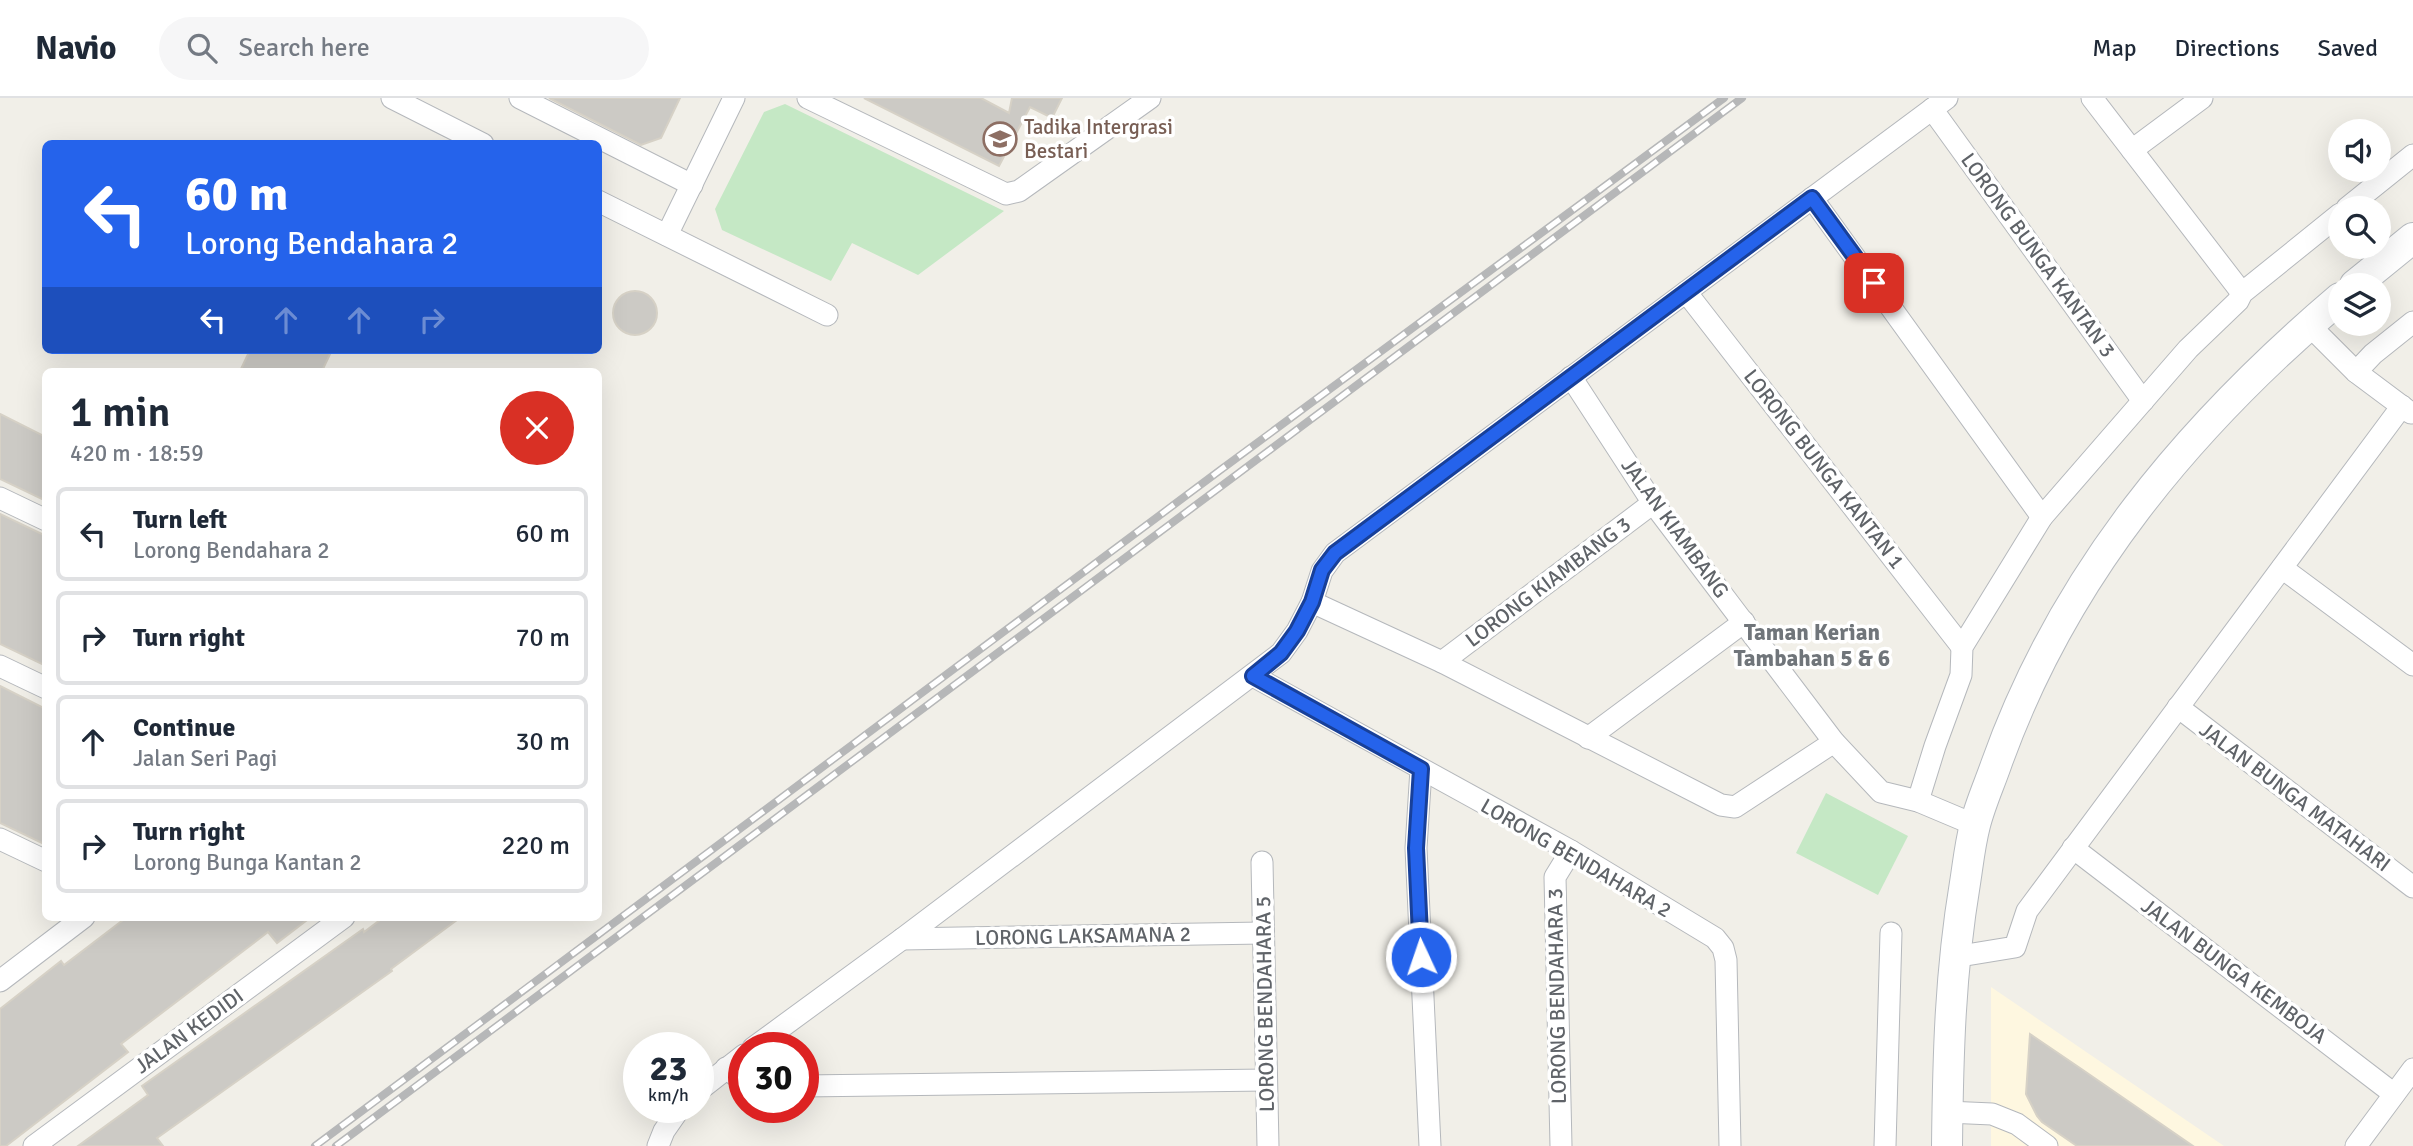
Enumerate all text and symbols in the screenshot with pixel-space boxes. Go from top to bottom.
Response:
search box [159,17,649,80]
text: Navio [35,28,117,69]
icon: search [183,29,221,67]
text: Search here [239,32,370,64]
text: Map [2092,33,2137,63]
text: Directions [2175,33,2280,63]
text: Saved [2318,33,2378,63]
place label: Tadika Intergrasi Bestari [1024,114,1173,164]
map controls [2328,119,2391,336]
button: sound [2328,119,2391,182]
school or university icon: Tadika Intergrasi Bestari [981,120,1019,158]
street label: LORONG BUNGA KANTAN 3 [1955,148,2121,362]
text: 60 m [185,164,288,224]
icon: left [70,168,161,259]
button: search [2328,196,2391,259]
text: Lorong Bendahara 2 [185,224,458,263]
pin [1844,253,1904,313]
icon: arrive [1855,264,1893,302]
button: layers [2328,273,2391,336]
icon: left [194,301,232,339]
icon: ahead [267,301,305,339]
icon: ahead [340,301,378,339]
icon: right [413,301,451,339]
street label: LORONG BUNGA KANTAN 1 [1738,364,1910,574]
text: 1 min [70,387,171,438]
button: close [500,391,574,465]
text: 420 m · 18:59 [70,439,204,468]
street label: JALAN KIAMBANG [1616,453,1734,603]
text: Turn left [133,504,227,536]
street label: LORONG KIAMBANG 3 [1460,511,1636,653]
icon: left [74,515,112,553]
text: 60 m [515,518,570,550]
text: Lorong Bendahara 2 [133,536,330,565]
district label: Taman Kerian Tambahan 5 & 6 [1734,618,1890,673]
icon: right [74,619,112,657]
text: Turn right [133,622,245,654]
text: 70 m [515,622,570,654]
text: Continue [133,712,235,744]
street label: JALAN BUNGA MATAHARI [2194,717,2396,877]
icon: ahead [74,723,112,761]
text: 30 m [515,726,570,758]
text: Jalan Seri Pagi [133,744,277,773]
street label: LORONG BENDAHARA 2 [1476,793,1676,923]
text: Turn right [133,816,245,848]
icon: right [74,827,112,865]
text: 220 m [501,830,570,862]
text: Lorong Bunga Kantan 2 [133,848,362,877]
street label: LORONG BENDAHARA 3 [1542,888,1572,1104]
street label: JALAN BUNGA KEMBOJA [2136,893,2332,1049]
street label: LORONG BENDAHARA 5 [1250,896,1280,1112]
position arrow [1384,920,1458,994]
street label: LORONG LAKSAMANA 2 [975,921,1191,951]
street label: JALAN KEDIDI [129,983,249,1079]
speed limit sign: 30 [728,1032,819,1123]
text: 23 [650,1047,687,1090]
text: km/h [648,1084,689,1106]

